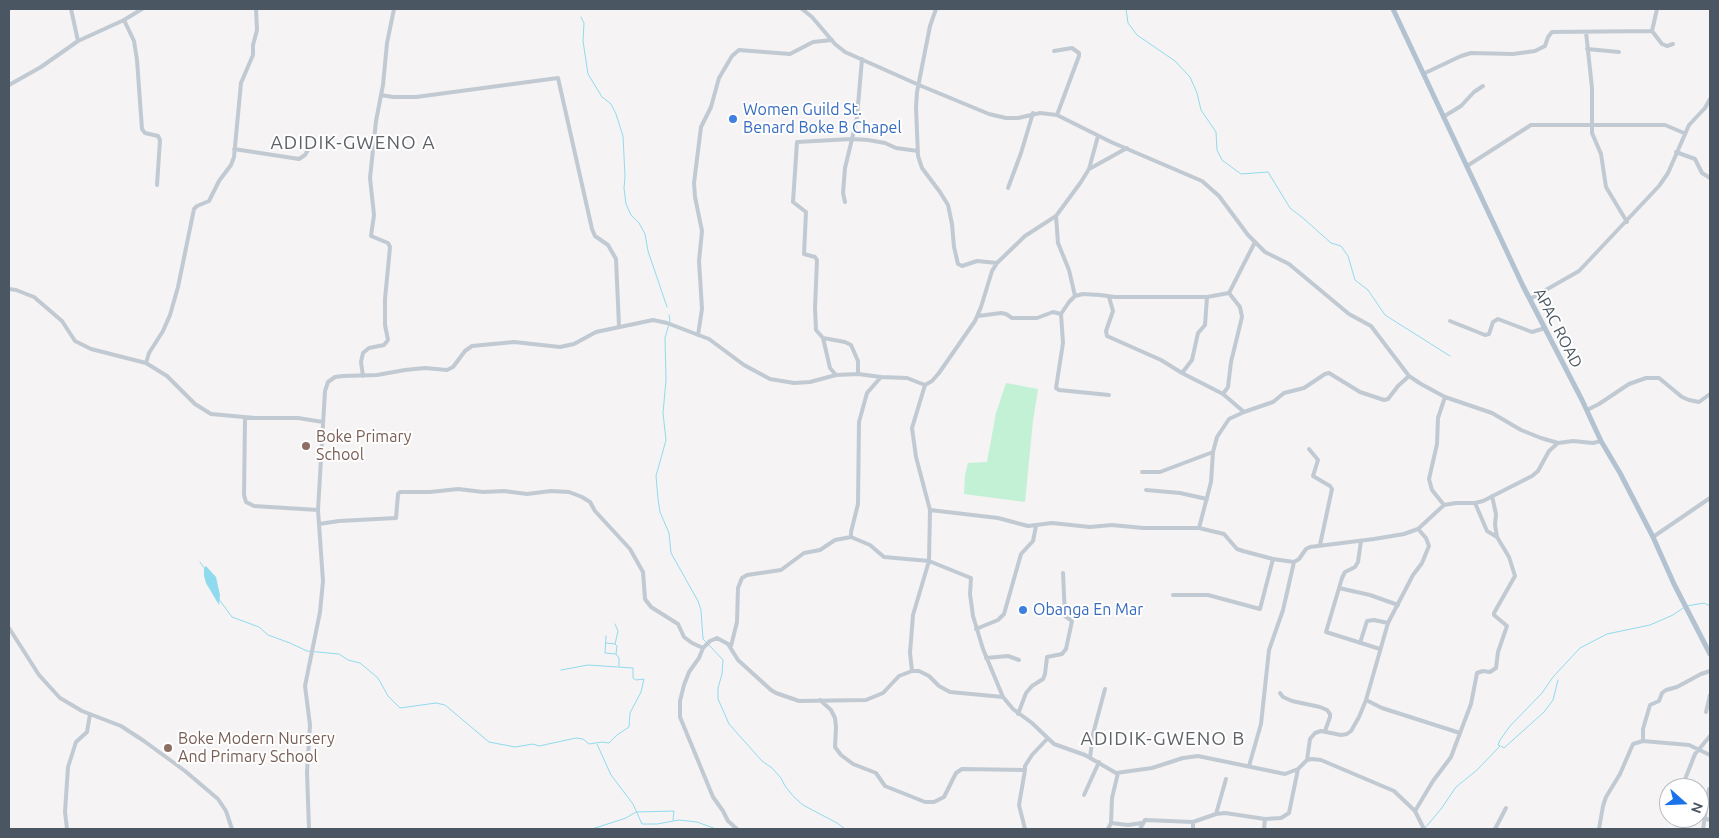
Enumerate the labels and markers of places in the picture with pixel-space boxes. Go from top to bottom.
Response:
place label: Women Guild St. Benard Boke B Chapel [743,100,902,138]
marker: Women Guild St. Benard Boke B Chapel [727,113,739,125]
place label: Boke Primary School [316,427,412,465]
marker: Boke Primary School [300,440,312,452]
place label: Obanga En Mar [1033,600,1143,620]
marker: Obanga En Mar [1017,604,1029,616]
place label: Boke Modern Nursery And Primary School [178,729,335,767]
marker: Boke Modern Nursery And Primary School [162,742,174,754]

